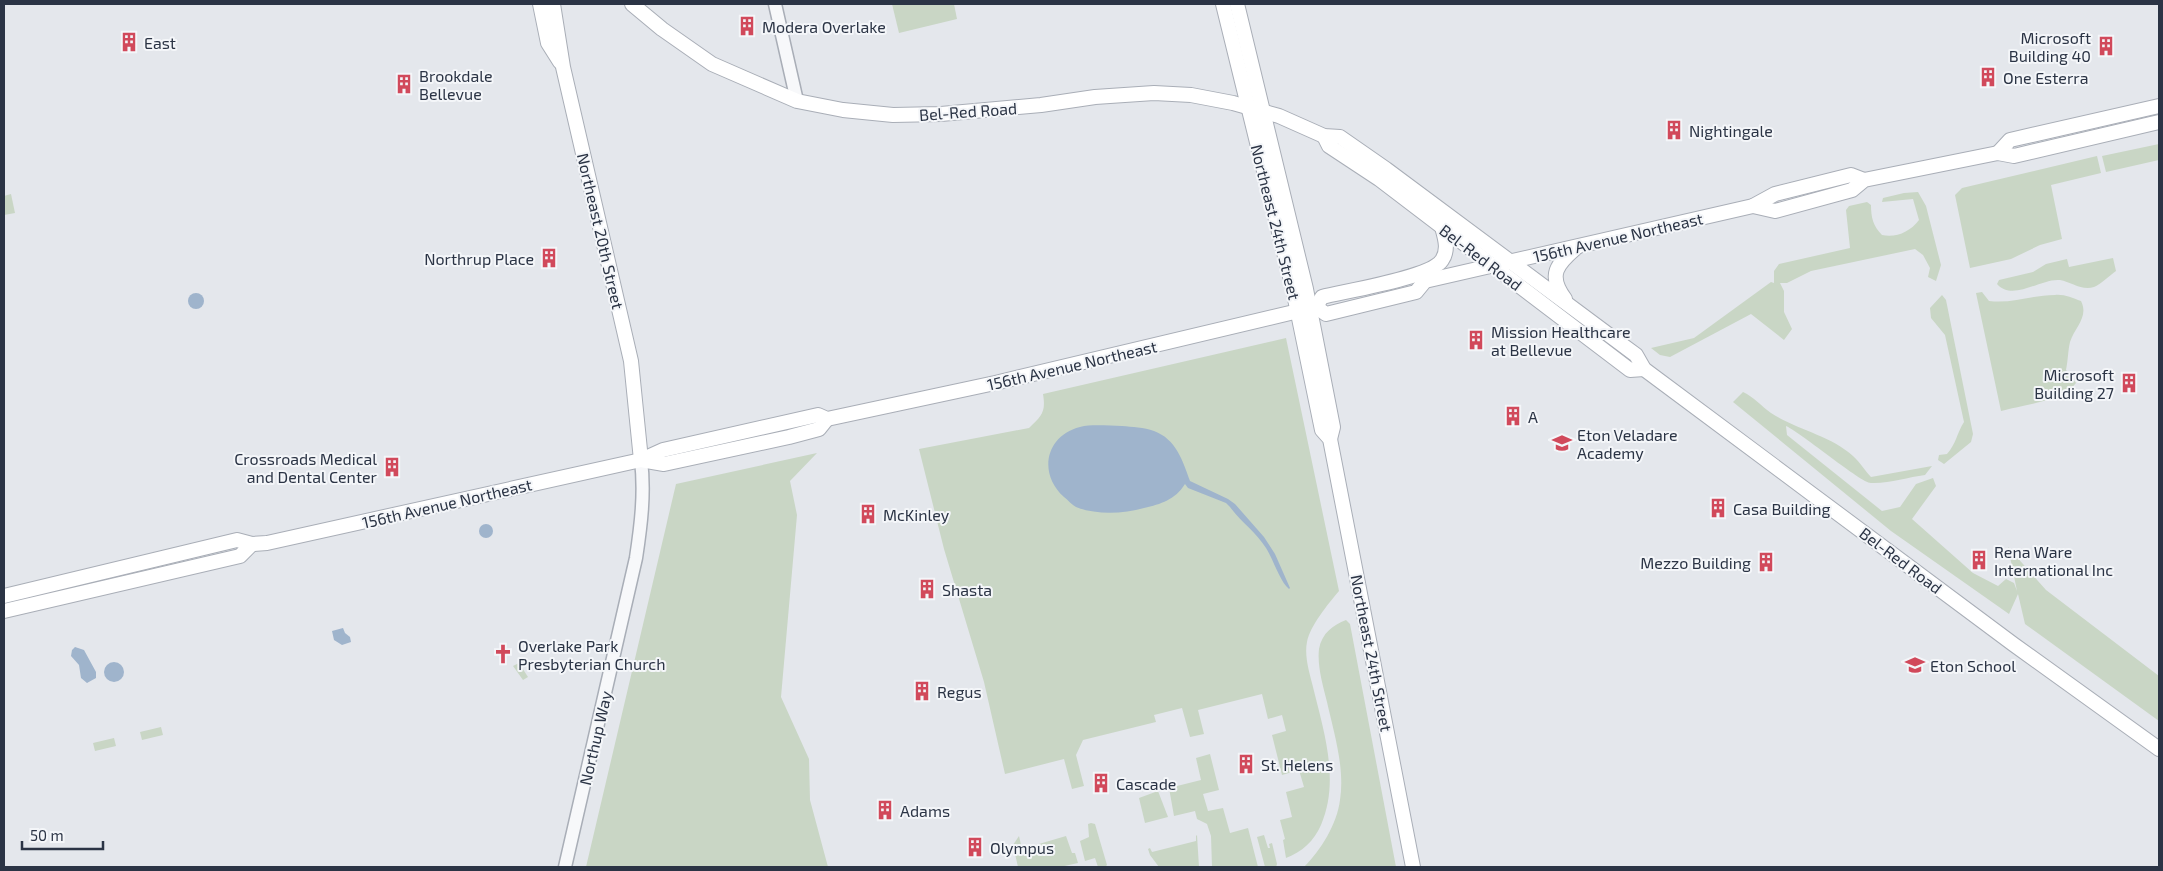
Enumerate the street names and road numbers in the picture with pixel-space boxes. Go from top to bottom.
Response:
street label: Bel-Red Road [918,98,1018,124]
street label: Northeast 24th Street [1247,142,1305,302]
street label: Northeast 20th Street [574,151,628,311]
street label: 156th Avenue Northeast [1531,208,1705,266]
street label: Bel-Red Road [1436,220,1526,294]
street label: 156th Avenue Northeast [985,336,1159,394]
street label: 156th Avenue Northeast [360,474,534,532]
street label: Bel-Red Road [1856,523,1946,597]
street label: Northeast 24th Street [1347,573,1397,733]
street label: Northup Way [575,688,615,787]

